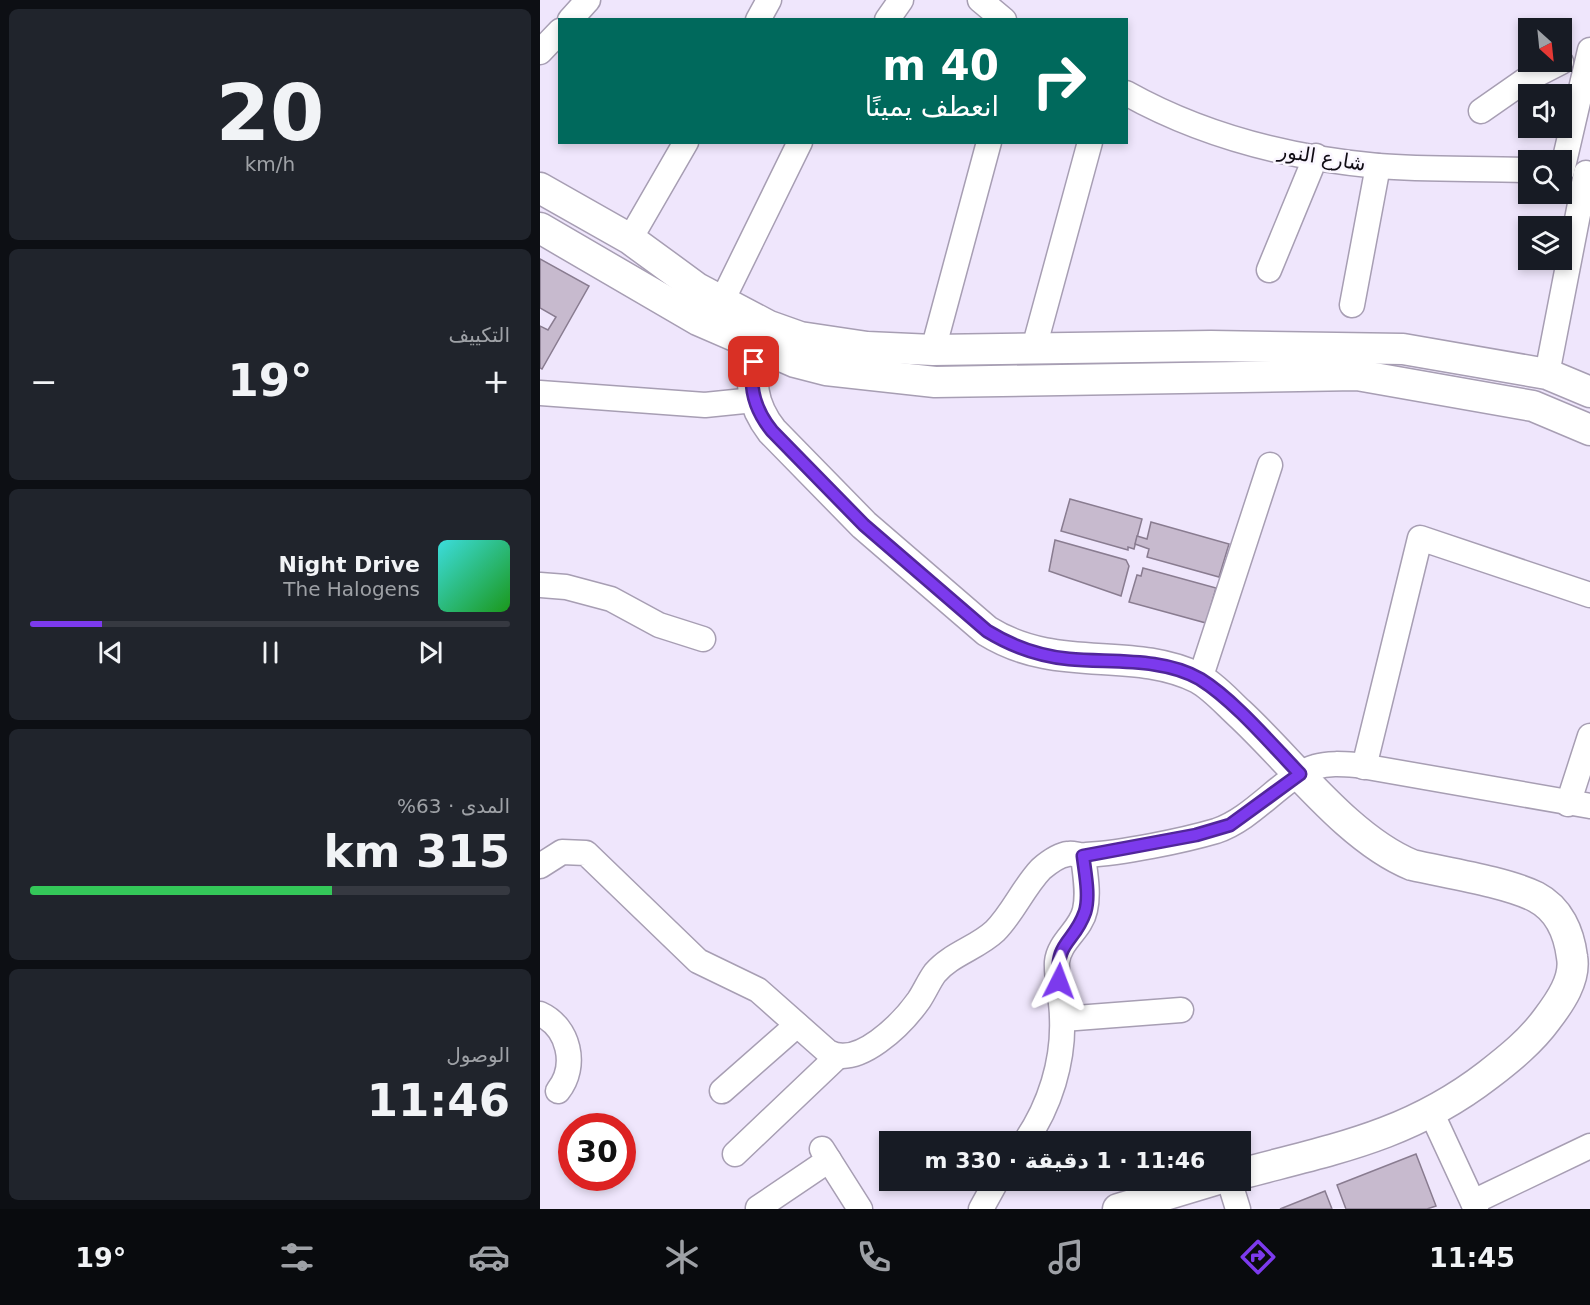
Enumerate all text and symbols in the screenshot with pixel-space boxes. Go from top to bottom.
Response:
north arrow [1518,18,1572,72]
map controls [1518,18,1572,270]
text: 40 m [882,41,999,90]
icon: right [1020,42,1098,120]
text: 20 [216,68,324,158]
button: sound [1518,84,1572,138]
text: انعطف يمينًا [865,91,999,122]
street label: شارع النور [1275,138,1368,176]
button: search [1518,150,1572,204]
text: km/h [245,152,295,176]
button: layers [1518,216,1572,270]
text: التكييف [448,323,510,347]
pin [728,336,779,387]
icon: arrive [737,345,770,378]
text: 19° [227,354,313,407]
text: − [30,362,58,401]
text: + [482,362,510,401]
text: Night Drive [279,552,420,577]
text: The Halogens [283,577,420,601]
icon: previous [94,636,127,669]
icon: pause [254,636,287,669]
icon: next [414,636,447,669]
text: المدى · 63% [397,794,510,818]
text: 315 km [324,825,510,878]
position arrow [1027,949,1091,1013]
text: الوصول [446,1043,510,1067]
text: 11:46 [367,1074,510,1127]
speed limit sign: 30 [558,1113,636,1191]
text: 11:46 · 1 دقيقة · 330 m [925,1148,1205,1173]
icon: filters [276,1236,318,1278]
icon: car [468,1236,510,1278]
icon: climate [661,1236,703,1278]
icon: phone [853,1236,895,1278]
icon: music [1045,1236,1087,1278]
icon: directions [1237,1236,1279,1278]
text: 19° [75,1242,126,1273]
text: 11:45 [1429,1242,1515,1273]

